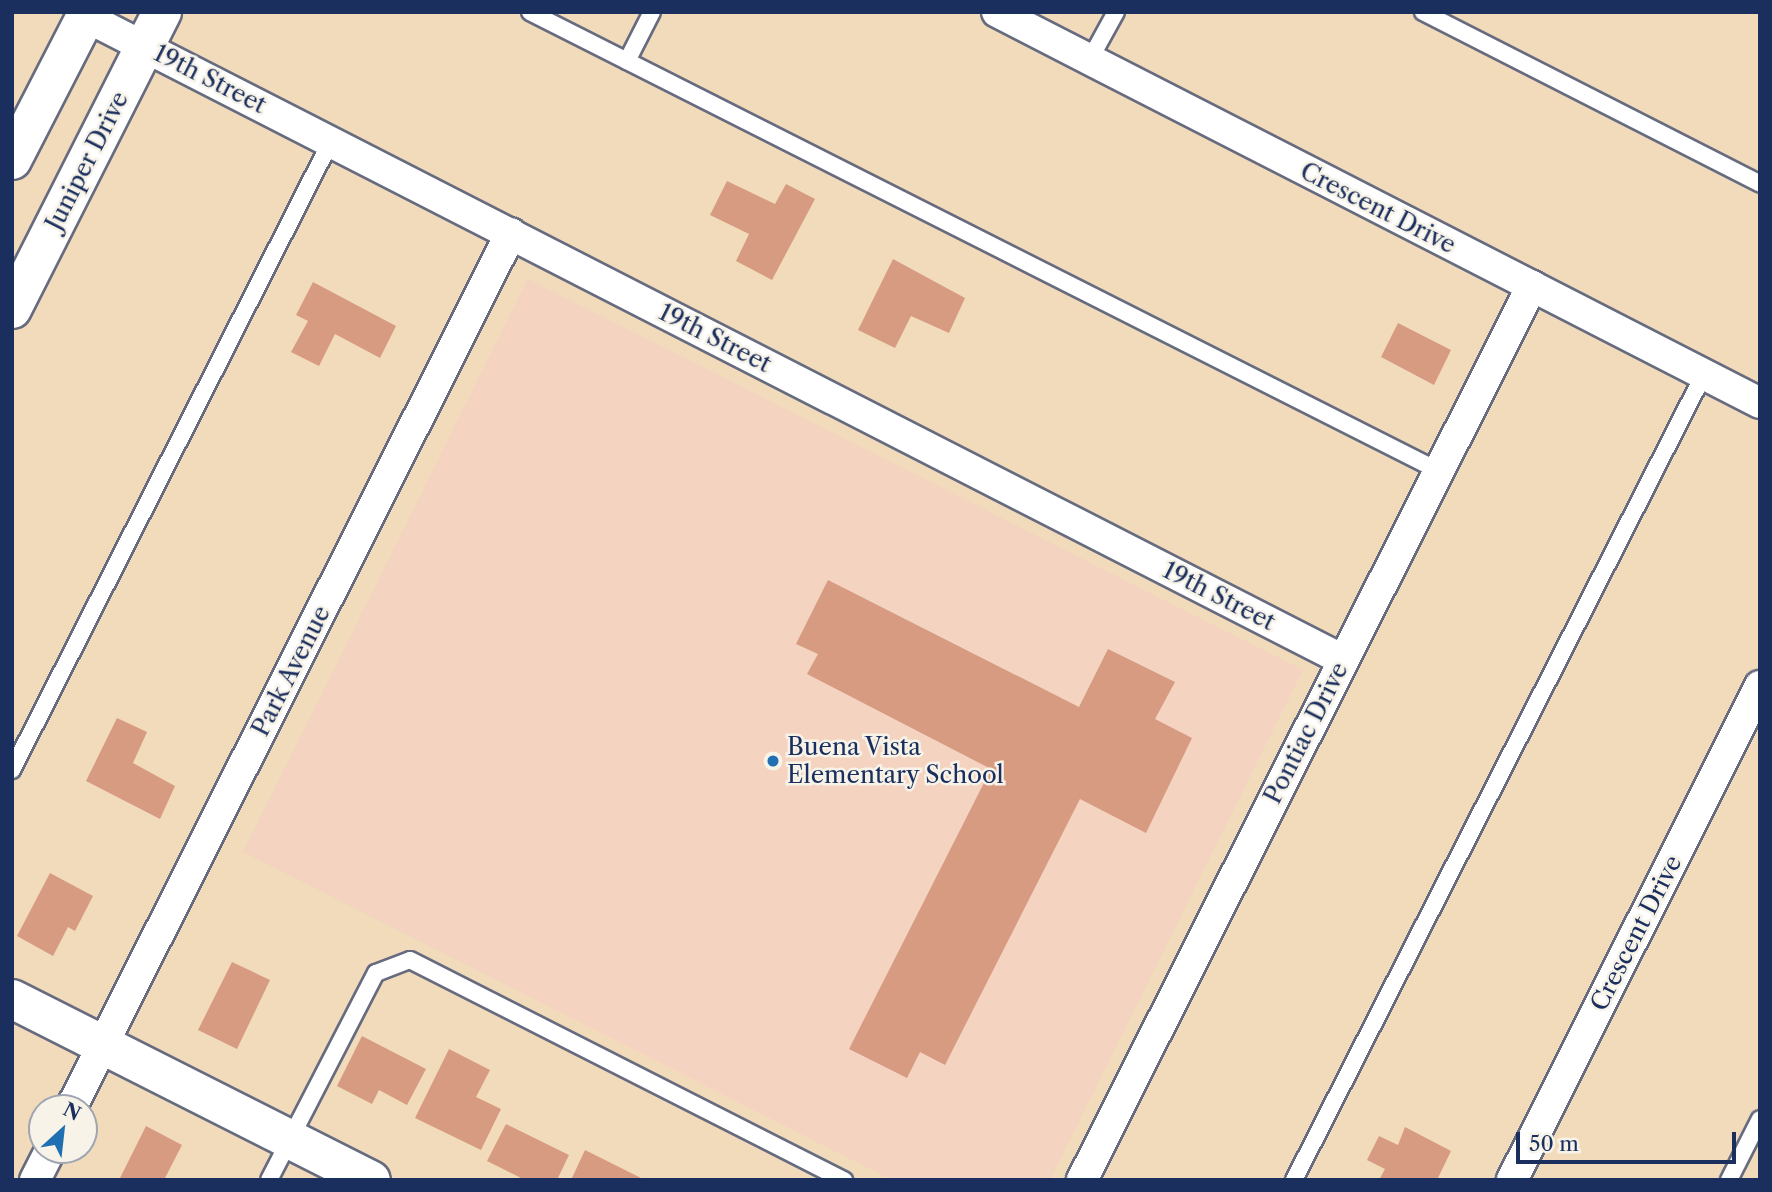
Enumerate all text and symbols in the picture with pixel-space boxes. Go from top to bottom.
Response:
street label: 19th Street [149,38,271,120]
street label: Juniper Drive [40,87,134,235]
street label: Crescent Drive [1296,156,1460,260]
street label: 19th Street [654,297,776,379]
street label: 19th Street [1158,555,1280,637]
street label: Park Avenue [246,600,336,742]
street label: Pontiac Drive [1258,657,1354,809]
place label: Buena Vista Elementary School [787,733,1004,789]
marker: Buena Vista Elementary School [765,753,781,769]
street label: Crescent Drive [1584,851,1688,1015]
north arrow [28,1094,98,1164]
text: N [59,1098,84,1126]
scale bar [1520,1118,1740,1162]
text: 50 m [1529,1131,1579,1156]

